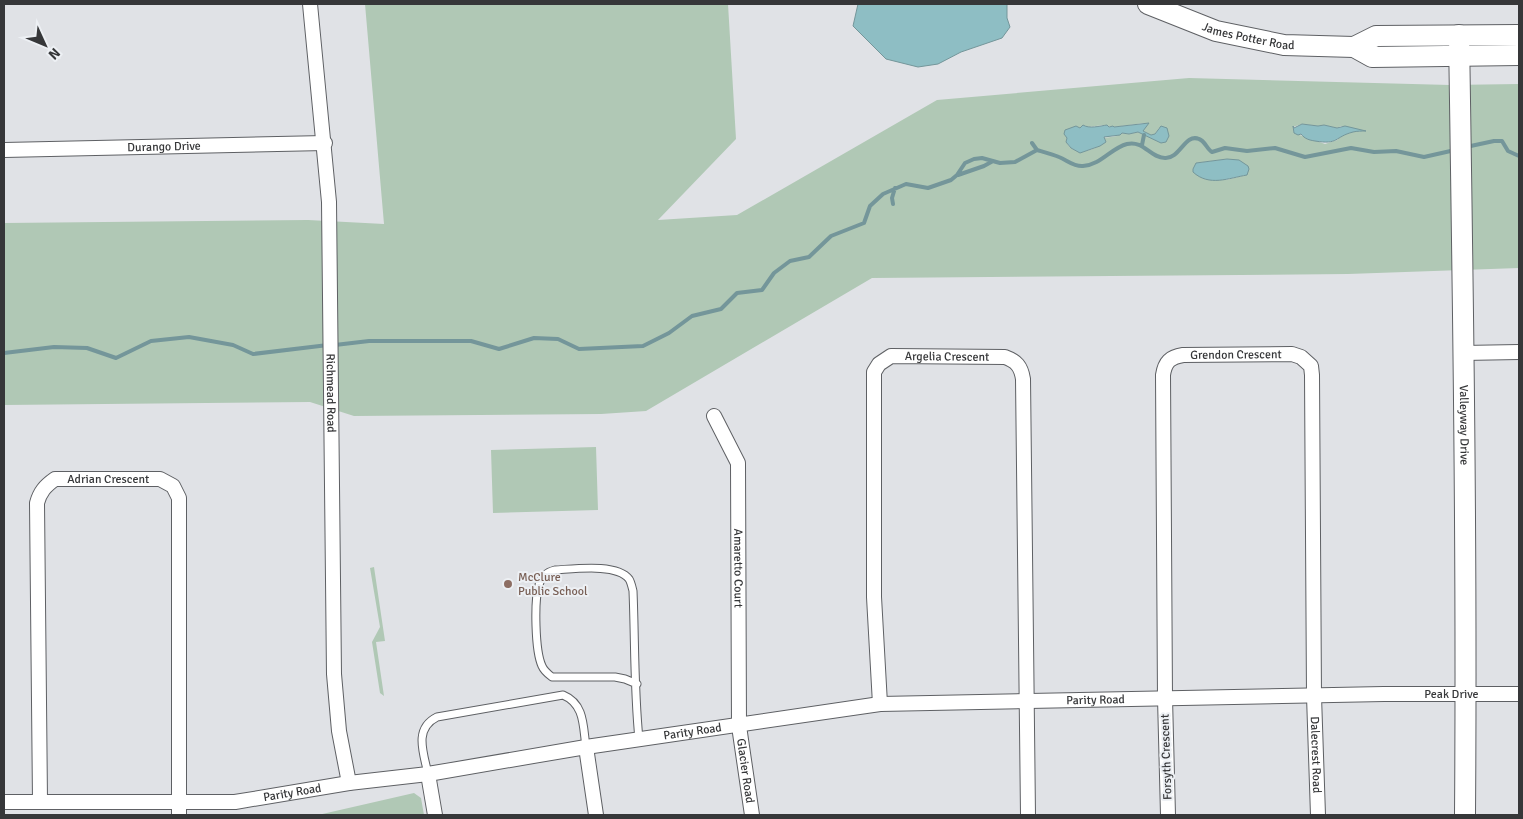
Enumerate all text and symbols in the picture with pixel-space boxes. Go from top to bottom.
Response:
street label: James Potter Road [1200,19,1295,53]
north arrow [20,20,70,70]
text: N [44,44,63,63]
street label: Durango Drive [127,139,201,155]
street label: Grendon Crescent [1190,347,1282,363]
street label: Argelia Crescent [905,349,989,365]
street label: Richmead Road [323,353,338,433]
street label: Valleyway Drive [1456,385,1472,465]
street label: Adrian Crescent [67,472,149,487]
street label: Amaretto Court [730,529,746,608]
place label: McClure Public School [518,570,588,599]
marker: McClure Public School [502,578,514,590]
street label: Peak Drive [1424,687,1478,702]
street label: Parity Road [1066,692,1125,708]
street label: Forsyth Crescent [1158,714,1175,800]
street label: Dalecrest Road [1307,716,1324,794]
street label: Parity Road [662,720,723,744]
street label: Glacier Road [733,737,757,804]
street label: Parity Road [262,781,322,805]

